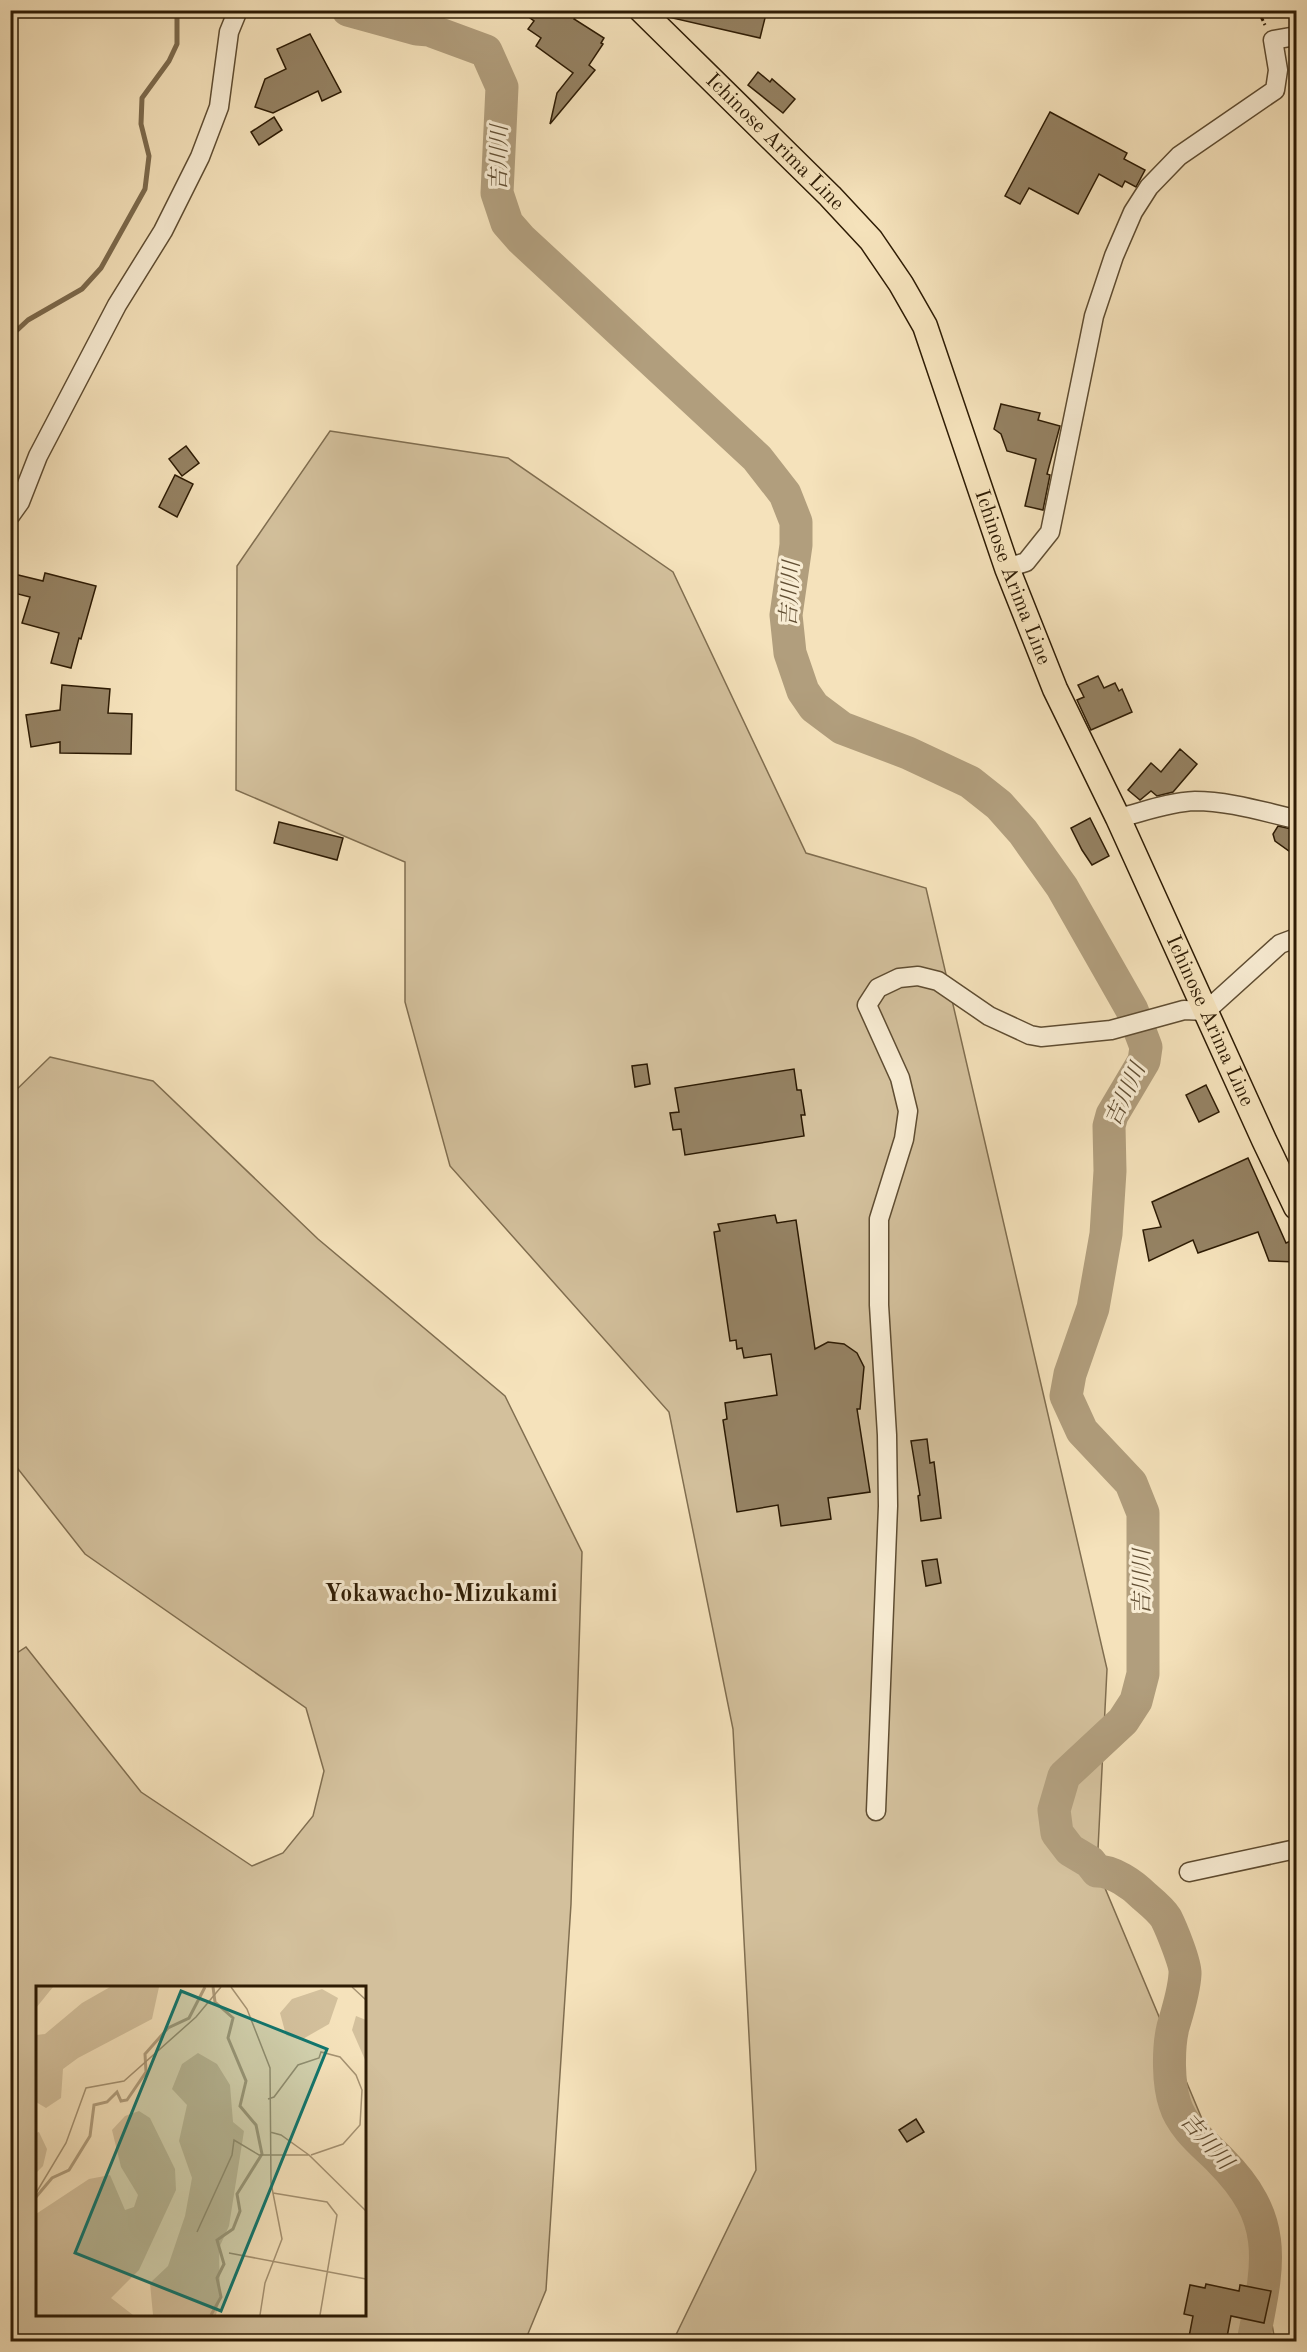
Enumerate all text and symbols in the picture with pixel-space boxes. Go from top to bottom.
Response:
street label: Ichinose Arima Line [702,69,848,214]
water label: 吉川川 [486,123,512,191]
street label: Ichinose Arima Line [971,487,1055,668]
water label: 吉川川 [776,558,804,628]
street label: Ichinose Arima Line [1162,932,1258,1110]
water label: 吉川川 [1100,1058,1151,1130]
water label: 吉川川 [1130,1547,1154,1615]
district label: Yokawacho-Mizukami [324,1583,558,1607]
inset map [36,1986,366,2316]
water label: 吉川川 [1176,2109,1239,2176]

